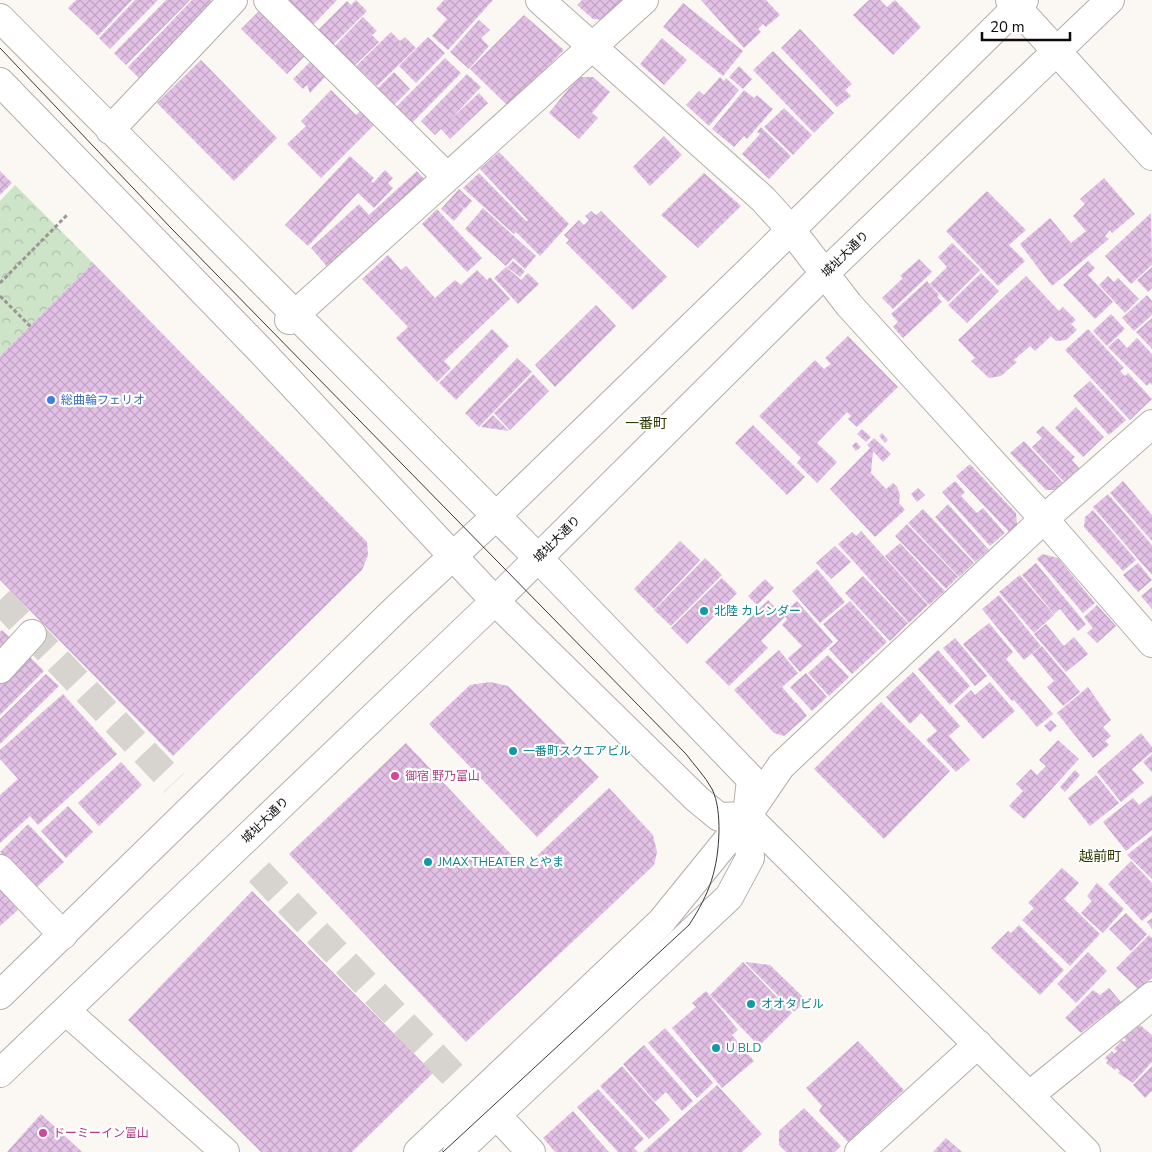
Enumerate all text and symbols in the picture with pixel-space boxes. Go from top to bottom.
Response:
scale bar [982,10,1070,42]
text: 20 m [990,17,1025,37]
street label: 城址大通り [818,227,872,281]
place label: 総曲輪フェリオ [61,392,145,408]
marker: 総曲輪フェリオ [45,394,57,406]
district label: 一番町 [625,414,667,433]
street label: 城址大通り [530,512,584,566]
place label: 北陸 カレンダー [714,603,801,619]
marker: 北陸 カレンダー [698,605,710,617]
place label: 一番町スクエアビル [523,743,631,759]
marker: 一番町スクエアビル [507,745,519,757]
place label: 御宿 野乃富山 [405,768,480,784]
marker: 御宿 野乃富山 [389,770,401,782]
street label: 城址大通り [238,793,292,847]
district label: 越前町 [1079,847,1121,866]
place label: JMAX THEATER とやま [437,854,564,870]
marker: JMAX THEATER とやま [422,856,434,868]
place label: オオタ ビル [761,996,824,1012]
marker: オオタ ビル [745,998,757,1010]
place label: U BLD [726,1040,761,1056]
marker: U BLD [710,1042,722,1054]
place label: ドーミーイン富山 [53,1125,149,1141]
marker: ドーミーイン富山 [37,1127,49,1139]

